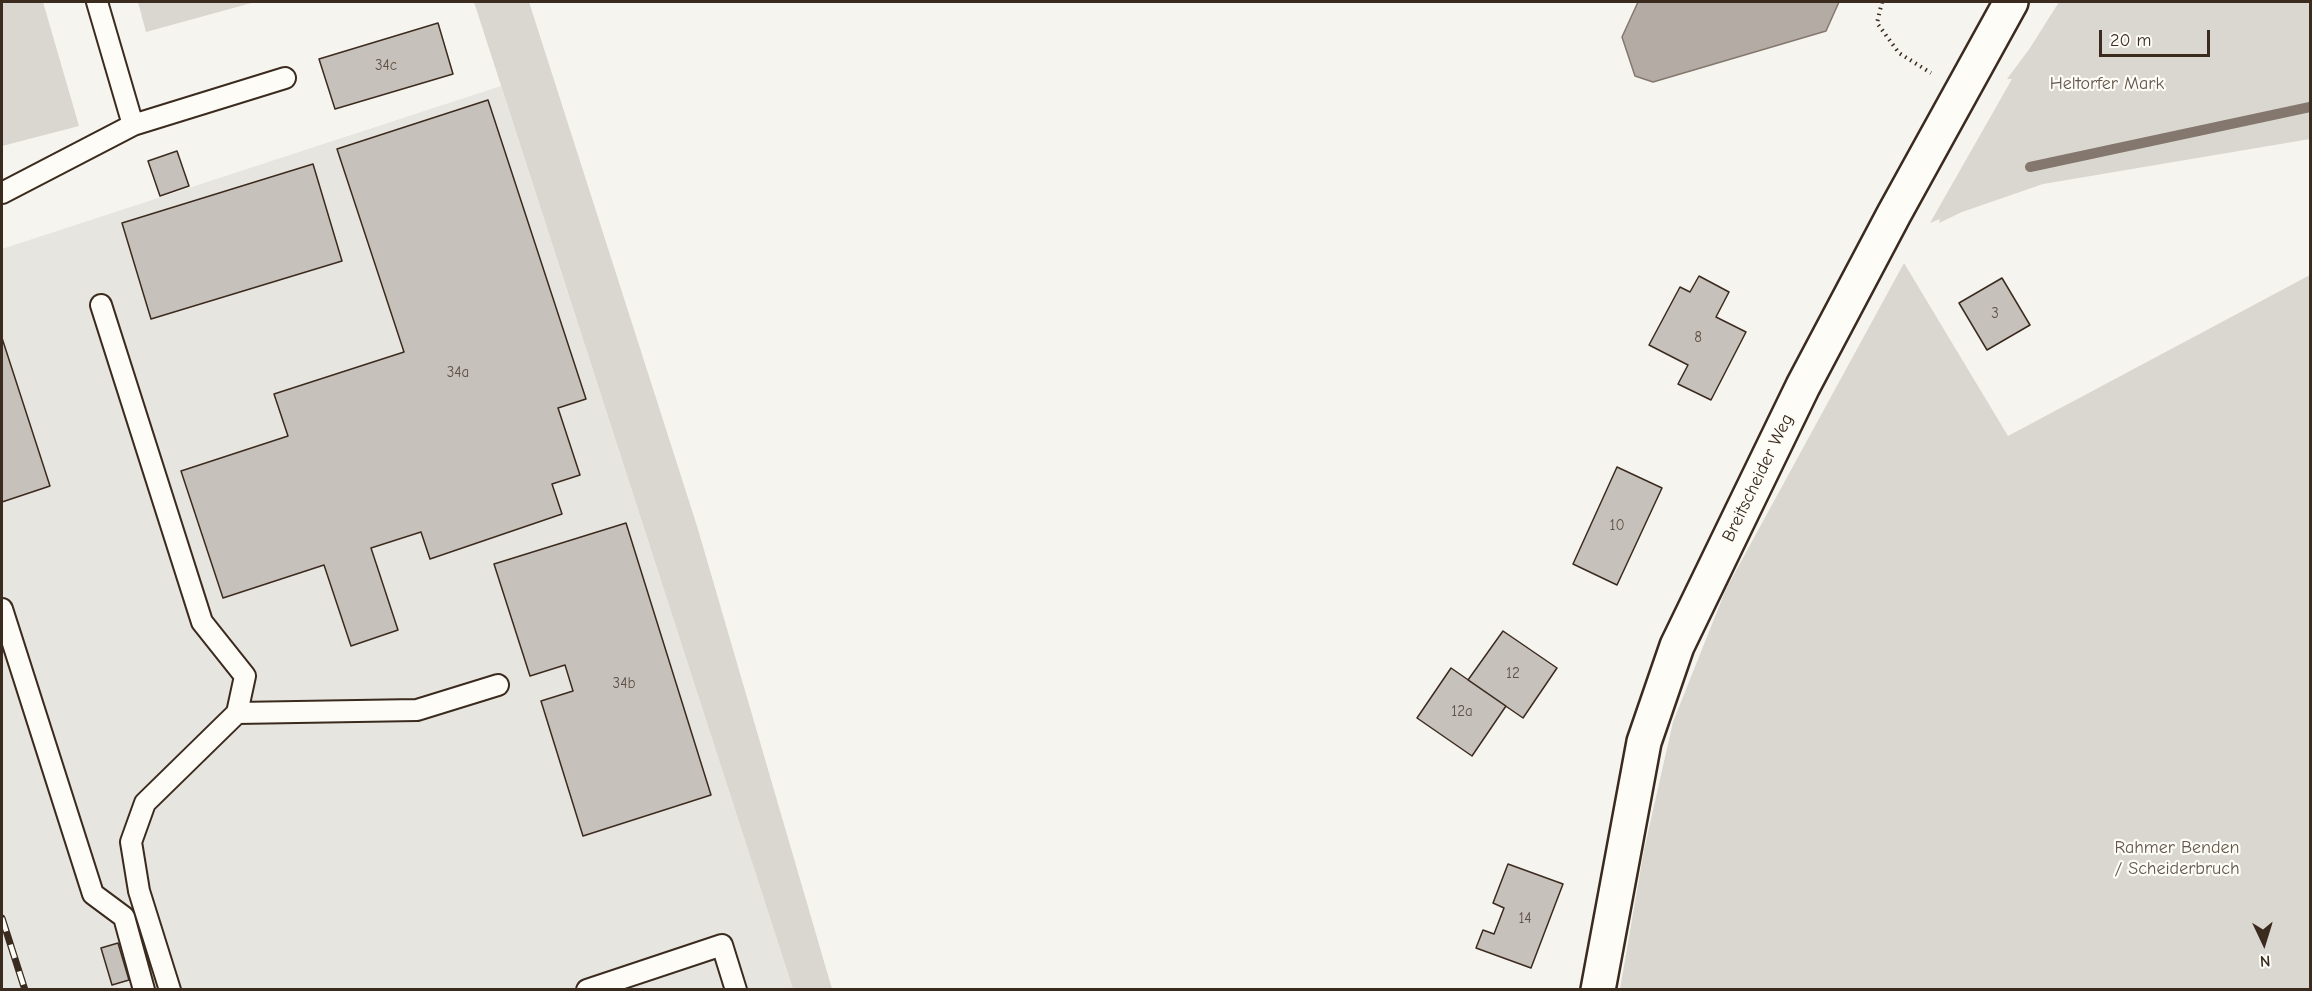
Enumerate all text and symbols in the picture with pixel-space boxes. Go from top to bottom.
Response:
scale bar [2102,18,2213,56]
text: 20 m [2110,30,2151,51]
house number: 34c [375,57,397,75]
park label: Heltorfer Mark [2050,73,2164,95]
house number: 3 [1991,305,1999,323]
house number: 8 [1694,329,1702,347]
house number: 34a [447,364,469,382]
street label: Breitscheider Weg [1718,410,1798,546]
house number: 10 [1609,517,1625,535]
house number: 12 [1506,665,1520,683]
house number: 34b [613,675,635,693]
house number: 12a [1451,703,1473,721]
park label: Rahmer Benden / Scheiderbruch [2114,837,2240,880]
house number: 14 [1518,910,1532,928]
north arrow [2234,913,2294,973]
text: N [2259,952,2271,970]

